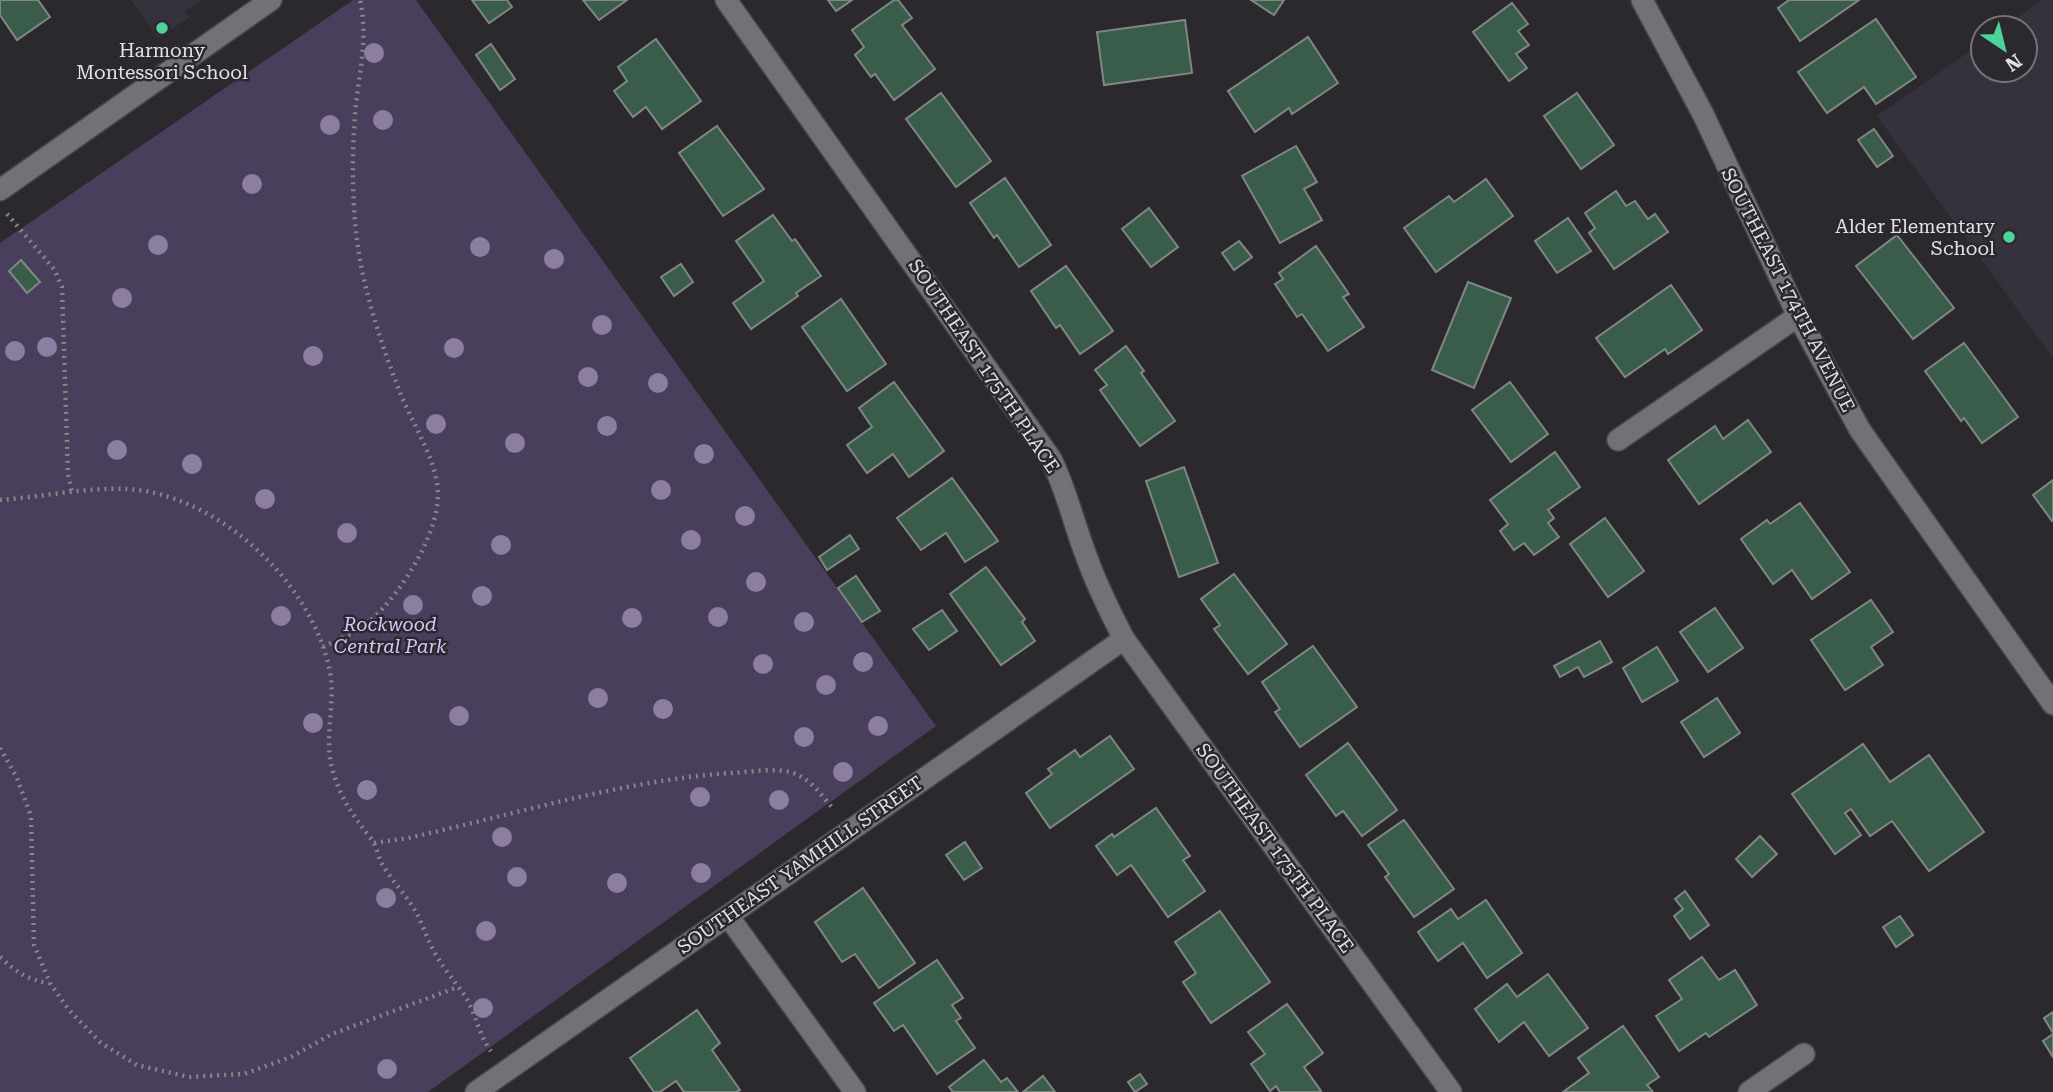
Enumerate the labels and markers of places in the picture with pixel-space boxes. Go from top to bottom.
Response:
marker: Harmony Montessori School [154,20,170,36]
place label: Harmony Montessori School [76,39,248,84]
place label: Alder Elementary School [1835,215,1996,260]
marker: Alder Elementary School [2001,229,2017,245]

